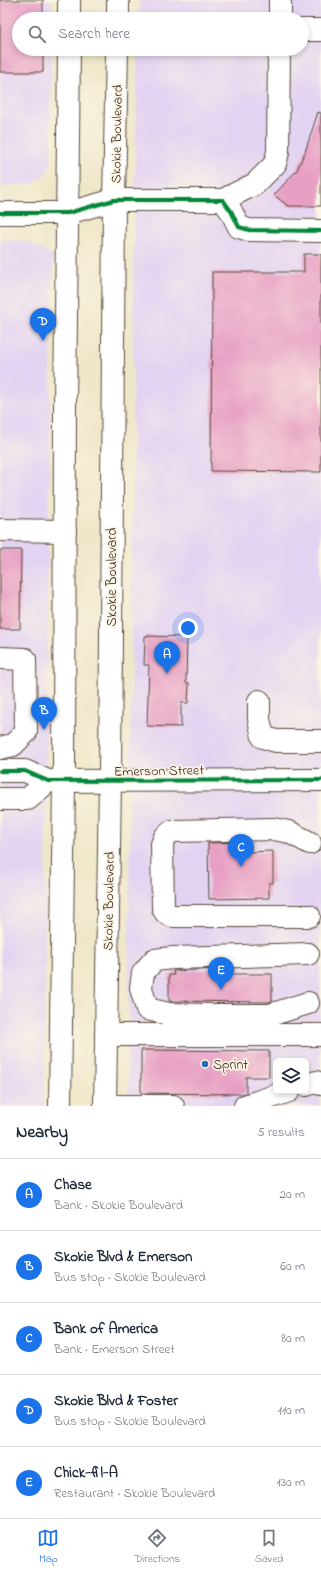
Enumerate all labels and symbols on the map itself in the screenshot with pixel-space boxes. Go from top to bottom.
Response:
street label: Skokie Boulevard [106,84,129,184]
pin: D [30,308,56,341]
street label: Skokie Boulevard [102,527,123,626]
your location [178,618,198,638]
pin: A [154,641,180,674]
pin: B [31,697,57,730]
street label: Emerson Street [114,760,205,783]
pin: C [228,834,254,867]
street label: Skokie Boulevard [98,851,121,951]
pin: E [208,957,234,990]
place label: Sprint [213,1055,248,1076]
marker: Sprint [200,1059,210,1069]

